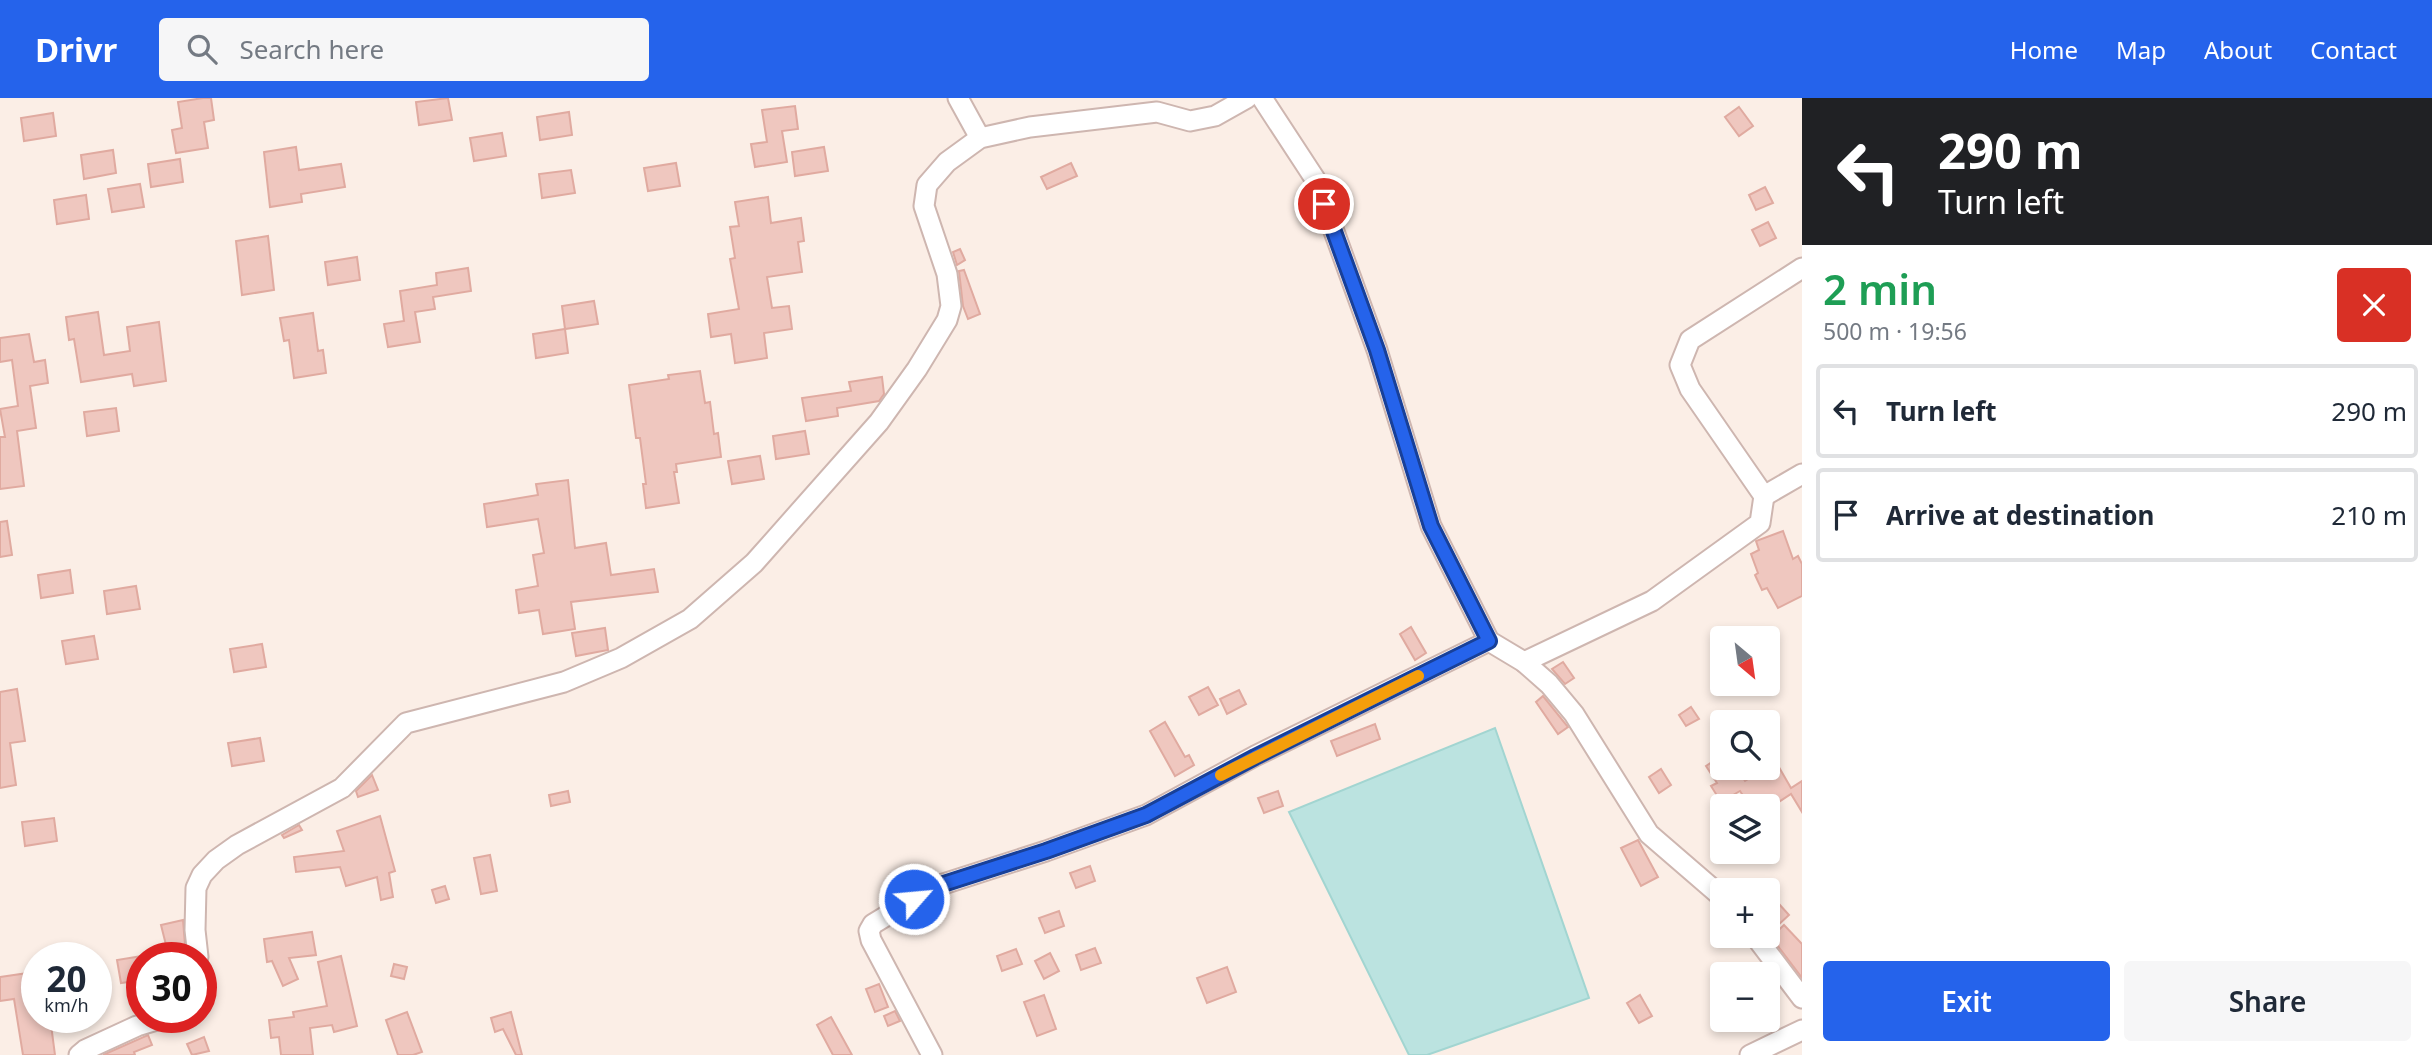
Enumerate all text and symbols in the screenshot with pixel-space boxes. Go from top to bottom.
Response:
search box [159,18,649,81]
text: Drivr [35,27,117,72]
icon: search [183,30,221,68]
text: Search here [239,31,384,67]
text: Home [2010,33,2078,66]
text: Map [2116,33,2166,66]
text: About [2204,33,2272,66]
text: Contact [2310,33,2397,66]
text: 290 m [1938,117,2083,183]
icon: left [1823,126,1914,217]
pin [1294,174,1354,234]
text: Turn left [1938,180,2064,223]
icon: arrive [1305,185,1343,223]
text: 2 min [1823,260,1937,317]
button: close [2337,268,2411,342]
text: 500 m · 19:56 [1823,315,1967,347]
icon: left [1827,392,1865,430]
text: Turn left [1886,393,1997,429]
text: 290 m [2331,393,2407,429]
icon: arrive [1827,496,1865,534]
text: Arrive at destination [1886,497,2155,533]
text: 210 m [2331,497,2407,533]
north arrow [1710,626,1780,696]
map controls [1710,626,1780,1032]
button: search [1710,710,1780,780]
button: layers [1710,794,1780,864]
position arrow [877,862,951,936]
button: + [1710,878,1780,948]
speed limit sign: 30 [126,942,217,1033]
text: 20 [46,955,87,1002]
button: Exit [1823,961,2110,1041]
button: Share [2124,961,2411,1041]
button: − [1710,962,1780,1032]
text: km/h [44,993,89,1017]

